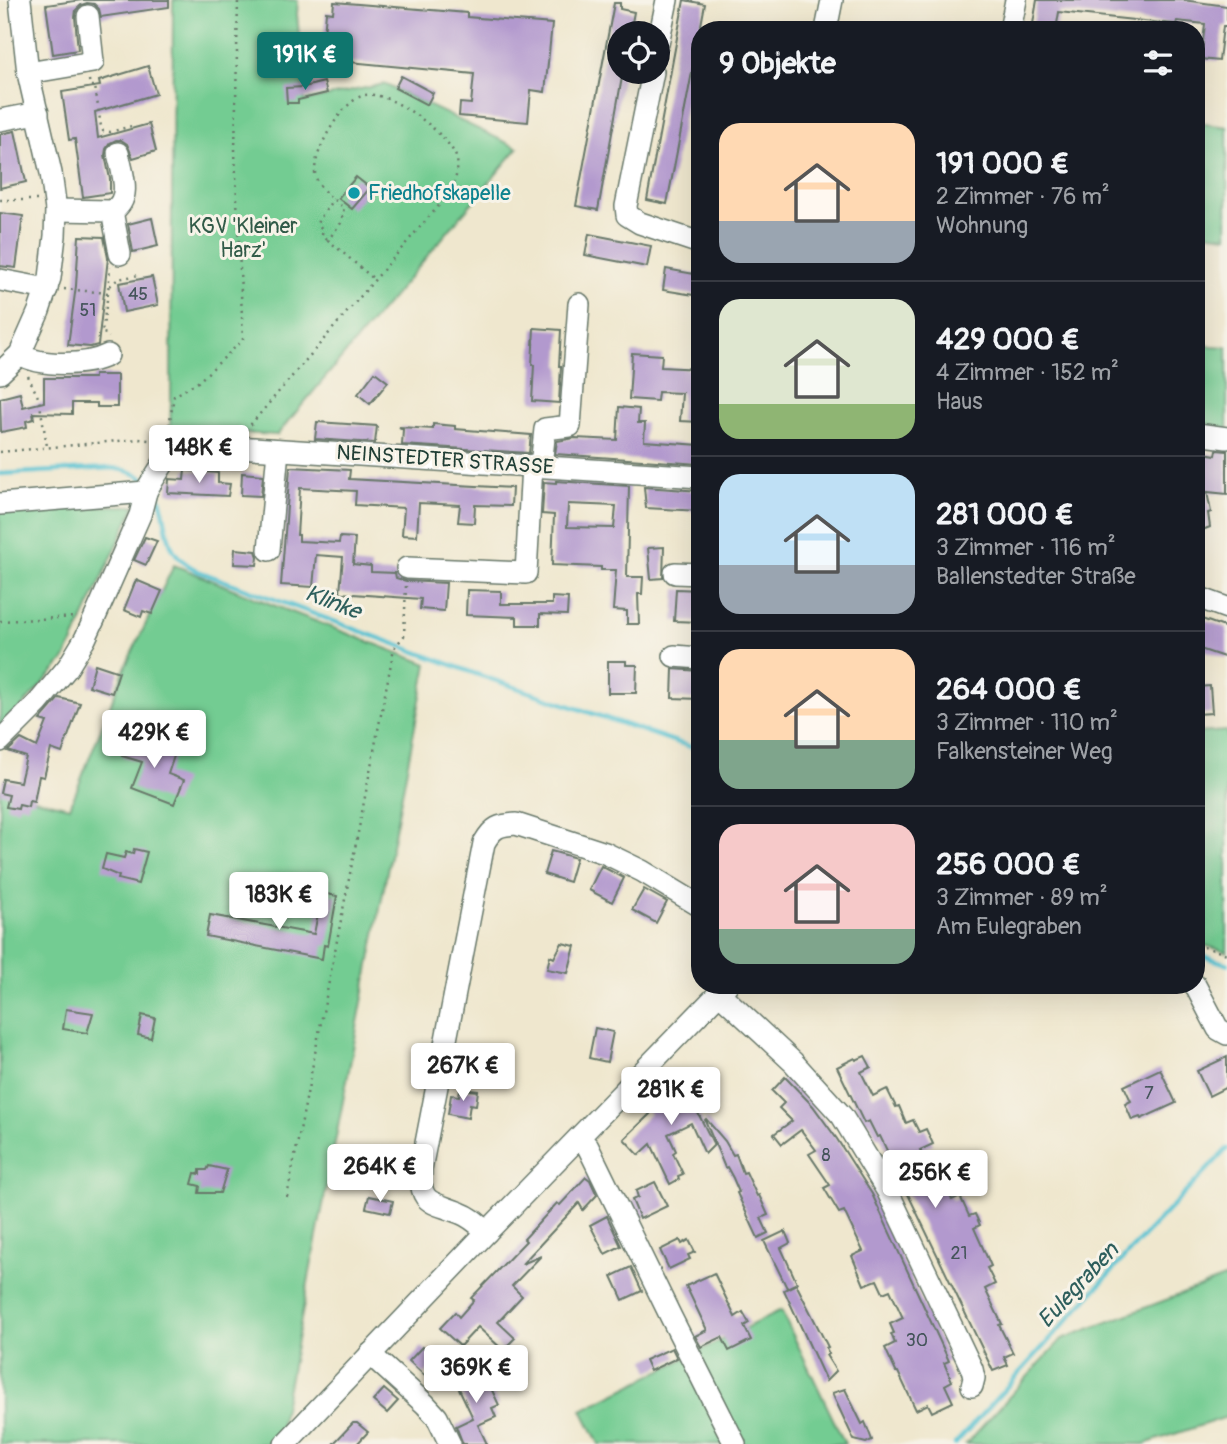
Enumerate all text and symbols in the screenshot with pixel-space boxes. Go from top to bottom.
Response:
map controls [607,21,670,84]
button: locate [607,21,670,84]
pin: 191K € [248,32,362,92]
text: 191K € [273,40,337,69]
icon: filters [1139,44,1177,82]
text: 9 Objekte [719,45,836,82]
text: 191 000 € [936,145,1069,182]
icon: home [775,151,859,235]
place label: Friedhofskapelle [368,180,511,207]
text: 2 Zimmer · 76 m² [936,182,1110,211]
marker: Friedhofskapelle [346,185,362,201]
text: Wohnung [936,211,1028,240]
park label: KGV 'Kleiner Harz' [188,213,298,264]
house number: 45 [128,283,148,306]
house number: 51 [80,299,96,322]
text: 429 000 € [936,321,1080,358]
icon: home [775,327,859,411]
text: 4 Zimmer · 152 m² [936,358,1119,387]
text: Haus [936,387,983,416]
pin: 148K € [142,426,256,485]
text: 148K € [165,433,233,462]
street label: NEINSTEDTER STRASSE [336,439,555,481]
text: 281 000 € [936,496,1074,533]
icon: home [775,502,859,586]
text: 3 Zimmer · 116 m² [936,533,1116,562]
text: Ballenstedter Straße [936,562,1136,591]
water label: Klinke [301,578,367,627]
text: 264 000 € [936,671,1082,708]
icon: home [775,677,859,761]
text: 3 Zimmer · 110 m² [936,708,1118,737]
pin: 429K € [97,710,211,770]
text: 429K € [118,718,190,747]
text: Falkensteiner Weg [936,737,1113,766]
text: 256 000 € [936,846,1081,883]
icon: home [775,852,859,936]
pin: 183K € [222,872,336,932]
text: 183K € [245,880,313,909]
text: 3 Zimmer · 89 m² [936,883,1108,912]
text: Am Eulegraben [936,912,1082,941]
pin: 267K € [406,1044,520,1103]
text: 267K € [427,1051,499,1080]
pin: 281K € [614,1068,728,1127]
text: 281K € [637,1075,705,1104]
house number: 7 [1144,1082,1154,1105]
pin: 264K € [323,1144,437,1204]
house number: 8 [821,1144,831,1167]
pin: 256K € [878,1150,992,1210]
text: 264K € [343,1152,417,1181]
text: 256K € [899,1158,971,1187]
water label: Eulegraben [1031,1236,1125,1334]
house number: 21 [950,1242,968,1265]
house number: 30 [906,1329,928,1352]
pin: 369K € [419,1346,533,1405]
text: 369K € [440,1353,512,1382]

